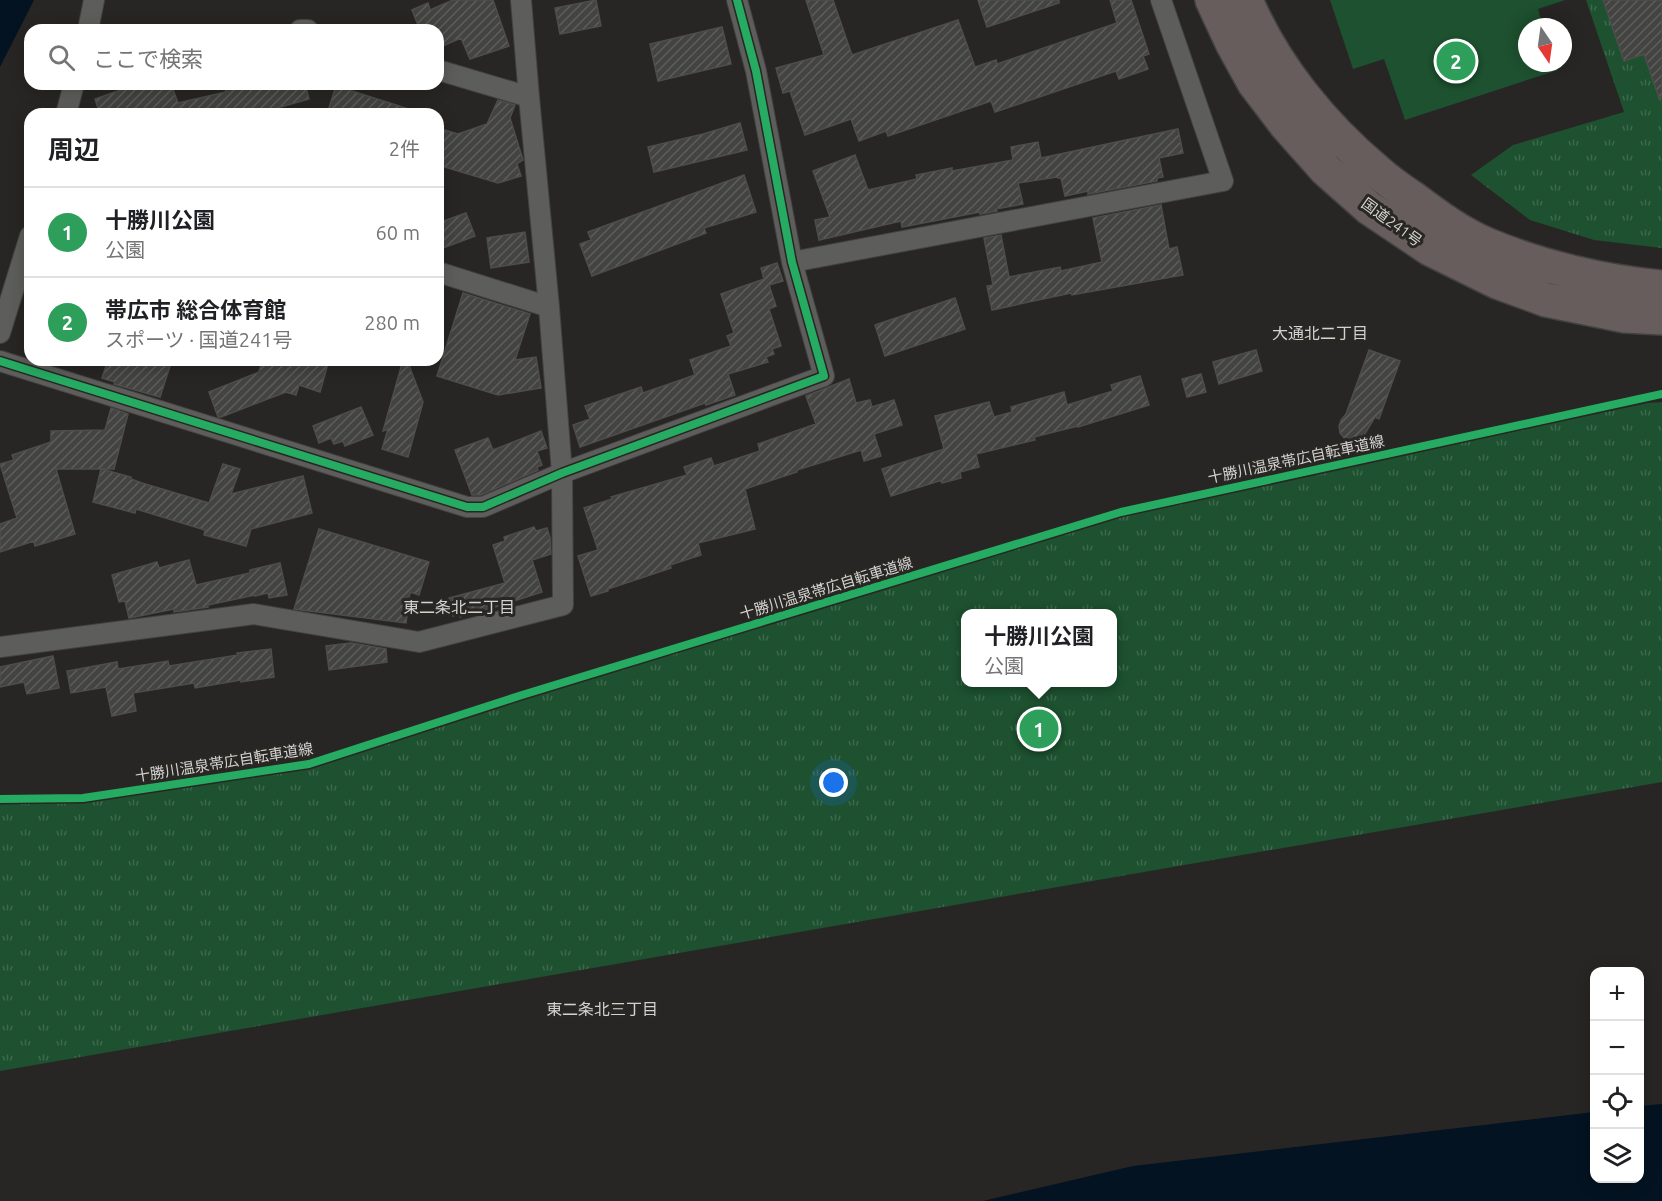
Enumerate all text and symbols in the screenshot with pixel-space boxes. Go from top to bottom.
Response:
north arrow [1518,18,1572,72]
search box [24,24,444,90]
pin: 2 [1436,38,1476,84]
icon: search [45,41,78,74]
text: ここで検索 [93,46,203,71]
text: 周辺 [48,135,100,164]
text: 2件 [389,137,420,160]
street label: 国道241号 [1359,194,1425,250]
text: 十勝川公園 [105,207,215,232]
text: 1 [62,221,73,244]
text: 60 m [376,221,420,244]
text: 公園 [105,238,145,261]
text: 帯広市 総合体育館 [105,297,286,322]
text: 2 [62,311,73,334]
text: 280 m [364,311,420,334]
district label: 大通北二丁目 [1272,324,1368,342]
text: スポーツ · 国道241号 [105,328,293,351]
street label: 十勝川温泉帯広自転車道線 [1206,432,1386,486]
street label: 十勝川温泉帯広自転車道線 [737,554,915,622]
district label: 東二条北二丁目 [403,598,515,616]
popup [961,609,1117,687]
text: 十勝川公園 [984,623,1094,648]
text: 公園 [984,654,1024,677]
pin: 1 [1020,706,1058,752]
street label: 十勝川温泉帯広自転車道線 [134,740,314,784]
your location [819,768,848,797]
map controls [1590,967,1644,1183]
button: + [1590,967,1644,1021]
district label: 東二条北三丁目 [546,1000,658,1018]
button: − [1590,1021,1644,1075]
button: locate [1590,1075,1644,1129]
button: layers [1590,1129,1644,1183]

